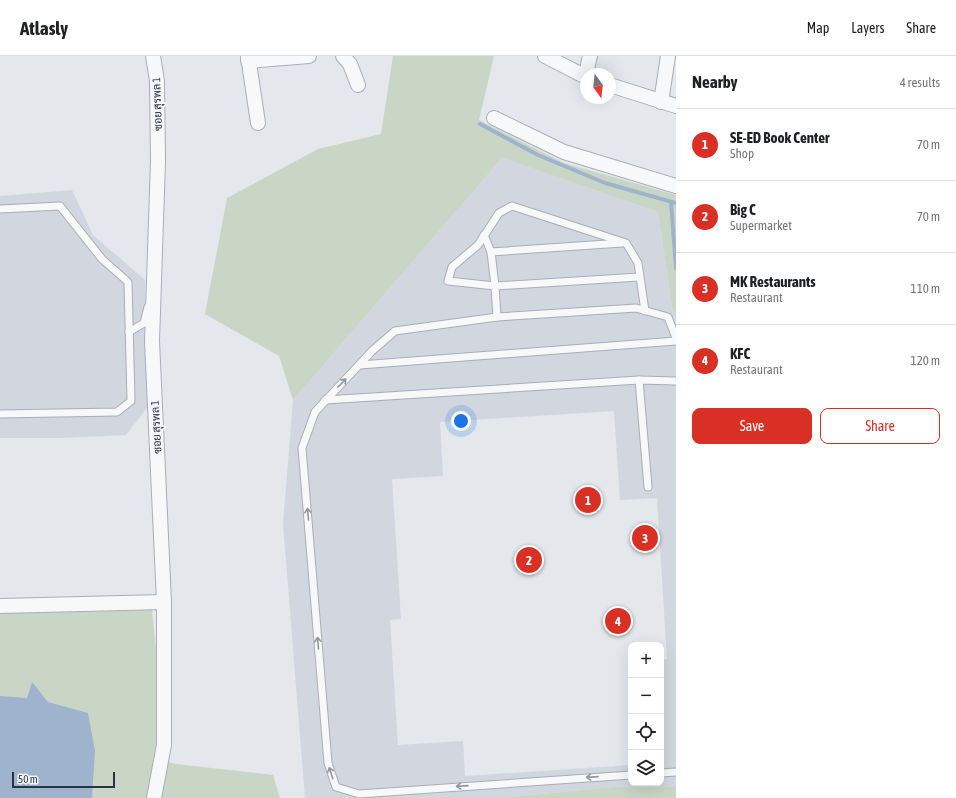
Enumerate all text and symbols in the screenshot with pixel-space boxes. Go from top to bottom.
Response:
text: Atlasly [20,17,68,39]
text: Map [807,20,829,36]
text: Layers [851,20,884,36]
text: Share [906,20,936,36]
north arrow [580,68,616,104]
text: Nearby [692,72,738,92]
text: 4 results [900,75,940,90]
street label: ซอย สุรพล 1 [150,77,167,131]
text: SE-ED Book Center [730,129,829,146]
text: 1 [702,137,708,152]
text: 70 m [917,137,940,152]
text: Shop [730,146,754,161]
text: Big C [730,201,756,218]
text: 2 [702,209,708,224]
text: 70 m [917,209,940,224]
text: Supermarket [730,218,792,233]
text: MK Restaurants [730,273,816,290]
text: 3 [702,281,708,296]
text: 110 m [911,281,940,296]
text: Restaurant [730,290,783,305]
text: KFC [730,345,750,362]
text: 4 [702,353,708,368]
text: 120 m [911,353,940,368]
text: Restaurant [730,362,783,377]
one-way arrow [337,378,347,388]
street label: ซอย สุรพล 1 [149,400,166,454]
button: Save [692,408,812,444]
button: Share [820,408,940,444]
your location [451,411,471,431]
pin: 1 [575,485,601,515]
one-way arrow [304,508,311,521]
pin: 3 [632,523,658,553]
pin: 2 [516,545,542,575]
pin: 4 [605,606,631,636]
one-way arrow [315,637,322,650]
map controls [628,642,664,786]
button: + [628,642,664,678]
button: − [628,678,664,714]
button: locate [628,714,664,750]
button: layers [628,750,664,786]
one-way arrow [327,766,334,779]
scale bar [12,770,115,789]
text: 50 m [18,773,38,785]
one-way arrow [586,774,599,781]
one-way arrow [456,783,469,790]

